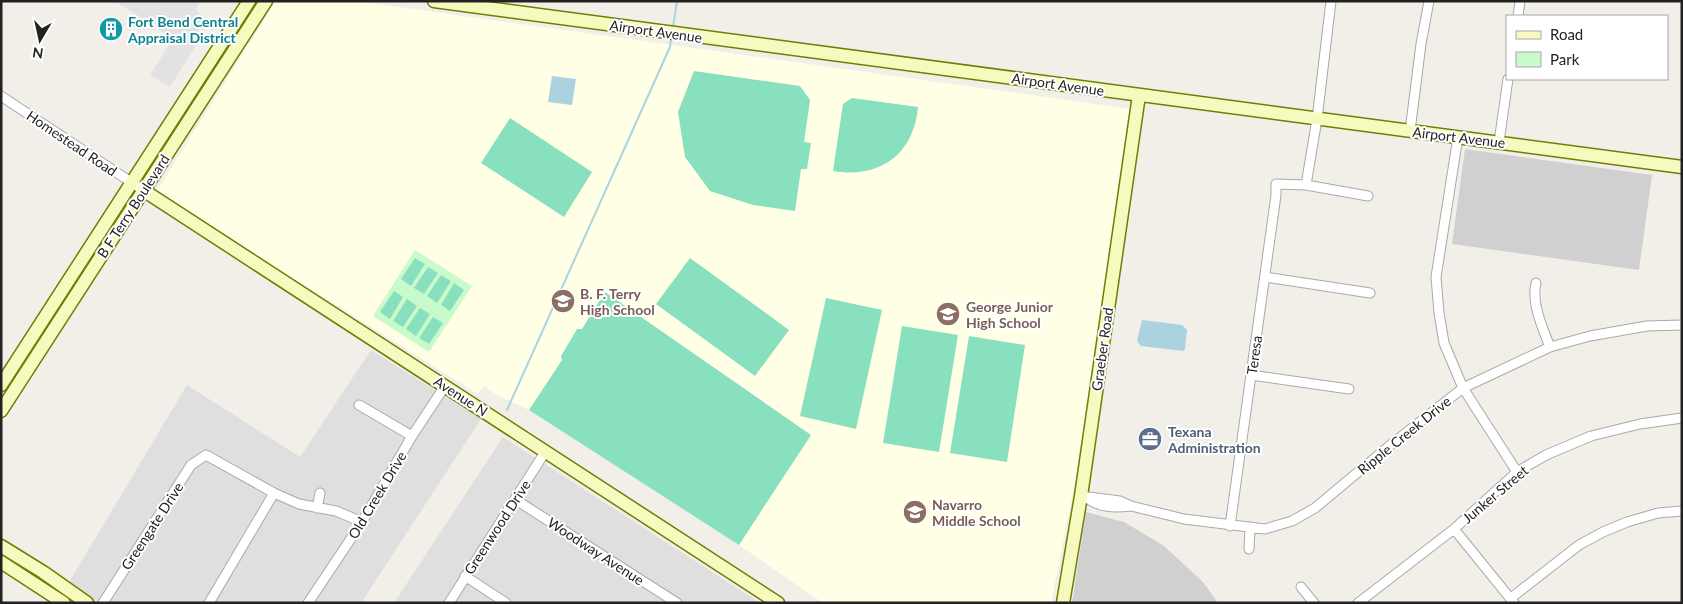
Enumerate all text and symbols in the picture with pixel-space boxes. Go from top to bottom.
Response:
place label: Fort Bend Central Appraisal District [127,13,238,46]
north arrow [15,15,65,65]
legend [1506,15,1668,80]
building icon: Fort Bend Central Appraisal District [98,16,124,42]
street label: Airport Avenue [609,16,703,46]
text: Road [1550,25,1583,43]
text: N [31,44,45,63]
text: Park [1550,50,1580,68]
street label: Airport Avenue [1011,69,1105,99]
street label: Homestead Road [24,107,120,179]
street label: Airport Avenue [1412,123,1506,151]
street label: B F Terry Boulevard [93,151,173,261]
place label: B. F. Terry High School [580,285,655,318]
school or university icon: B. F. Terry High School [550,288,576,314]
place label: George Junior High School [966,298,1054,331]
school or university icon: George Junior High School [935,301,961,327]
street label: Graeber Road [1088,306,1116,392]
street label: Teresa [1243,334,1265,376]
street label: Avenue N [431,372,491,420]
street label: Ripple Creek Drive [1354,392,1454,478]
place label: Texana Administration [1167,423,1261,456]
office icon: Texana Administration [1137,426,1163,452]
street label: Old Creek Drive [344,448,410,542]
street label: Junker Street [1459,462,1531,526]
street label: Greenwood Drive [460,477,534,577]
street label: Greengate Drive [117,479,187,573]
place label: Navarro Middle School [932,496,1021,529]
school or university icon: Navarro Middle School [902,499,928,525]
street label: Woodway Avenue [545,514,647,588]

